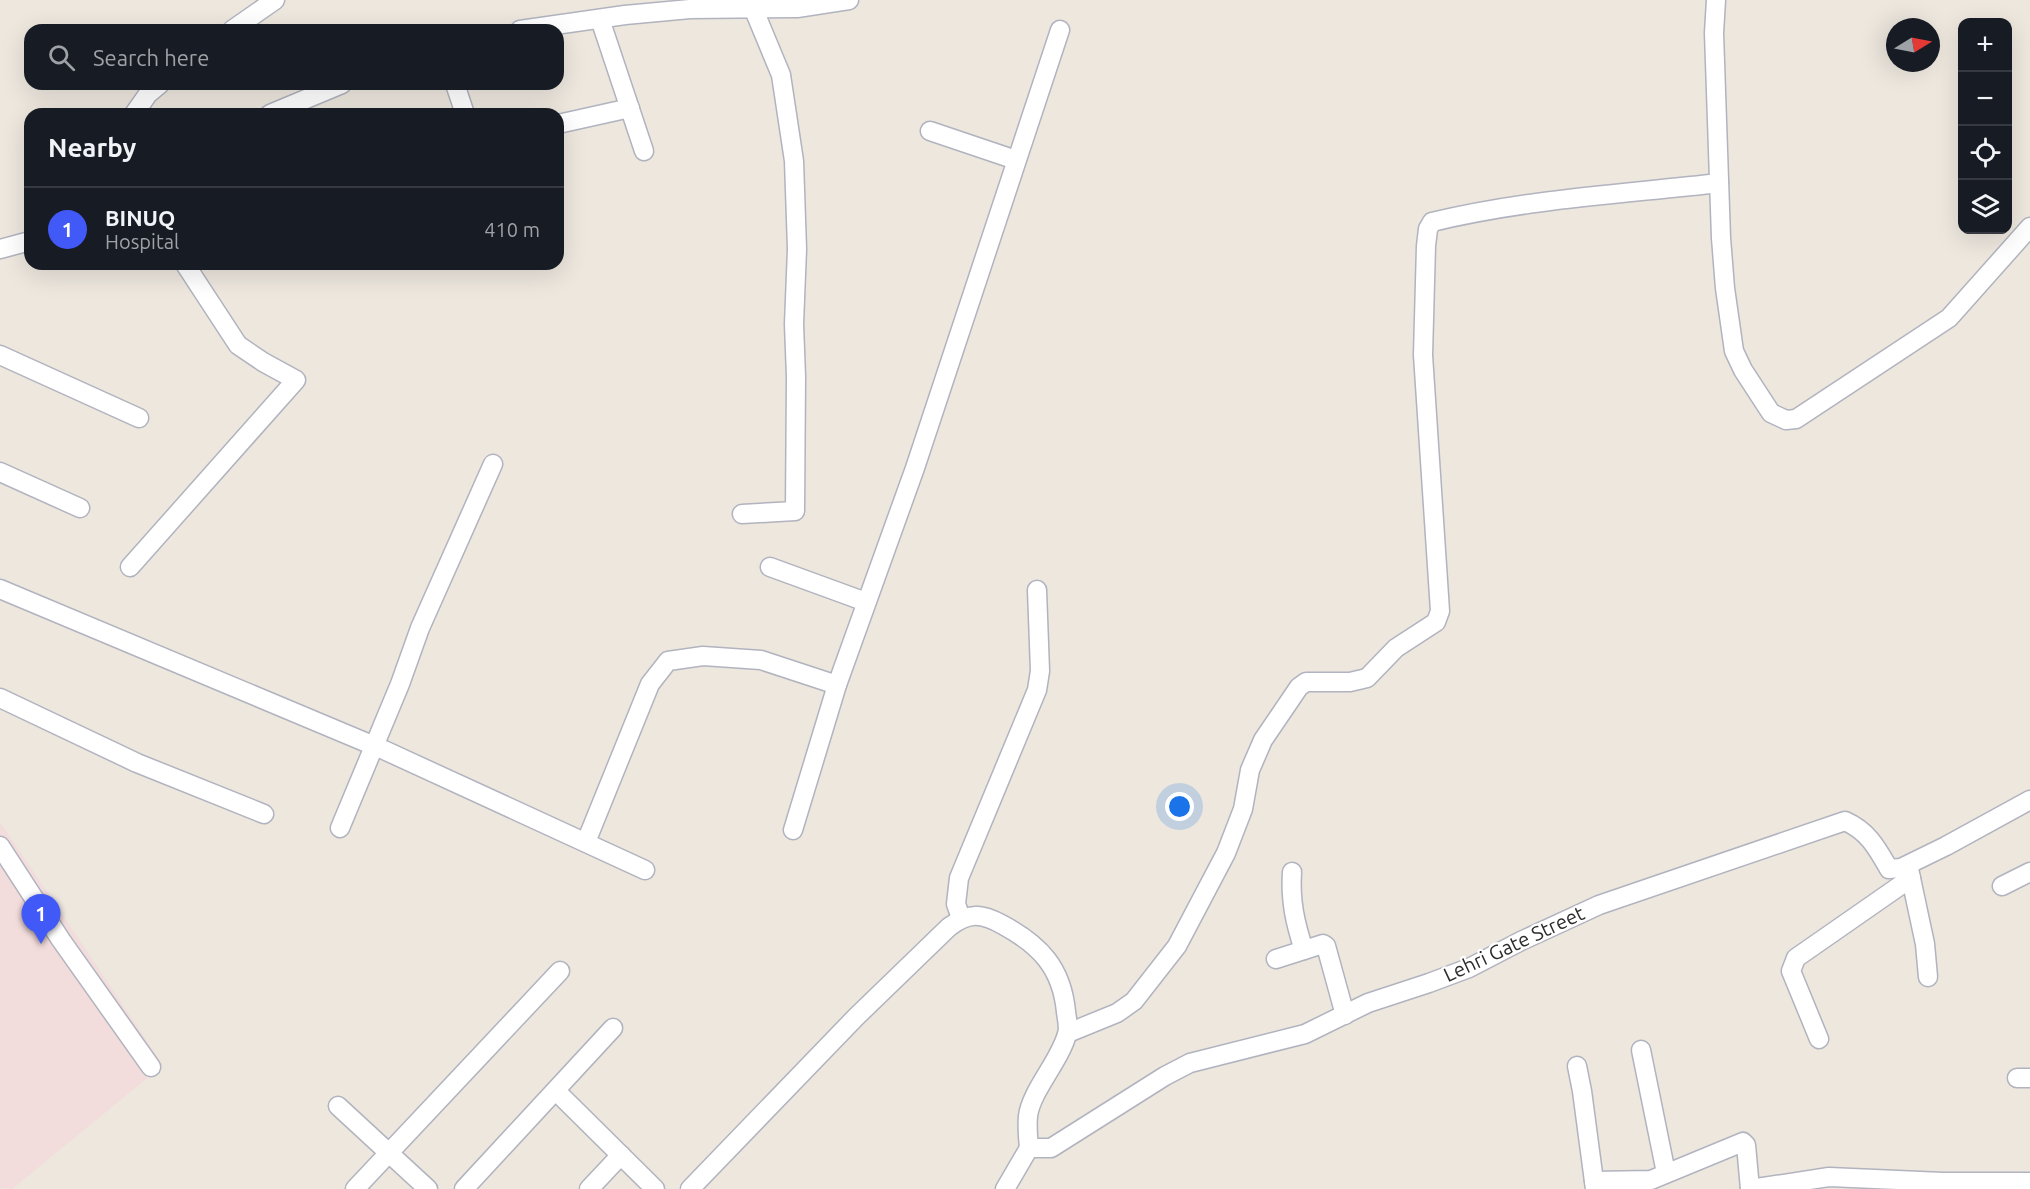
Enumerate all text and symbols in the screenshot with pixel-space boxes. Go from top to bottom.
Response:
north arrow [1886,18,1940,72]
map controls [1958,18,2012,234]
button: + [1958,18,2012,72]
search box [24,24,564,90]
icon: search [45,41,78,74]
text: Search here [93,45,209,70]
button: − [1958,72,2012,126]
button: locate [1958,126,2012,180]
text: Nearby [48,133,136,162]
button: layers [1958,180,2012,234]
text: BINUQ [105,205,175,230]
text: 1 [62,218,73,241]
text: 410 m [484,218,540,241]
text: Hospital [105,230,179,253]
your location [1165,792,1194,821]
pin: 1 [22,894,60,944]
street label: Lehri Gate Street [1440,901,1588,986]

